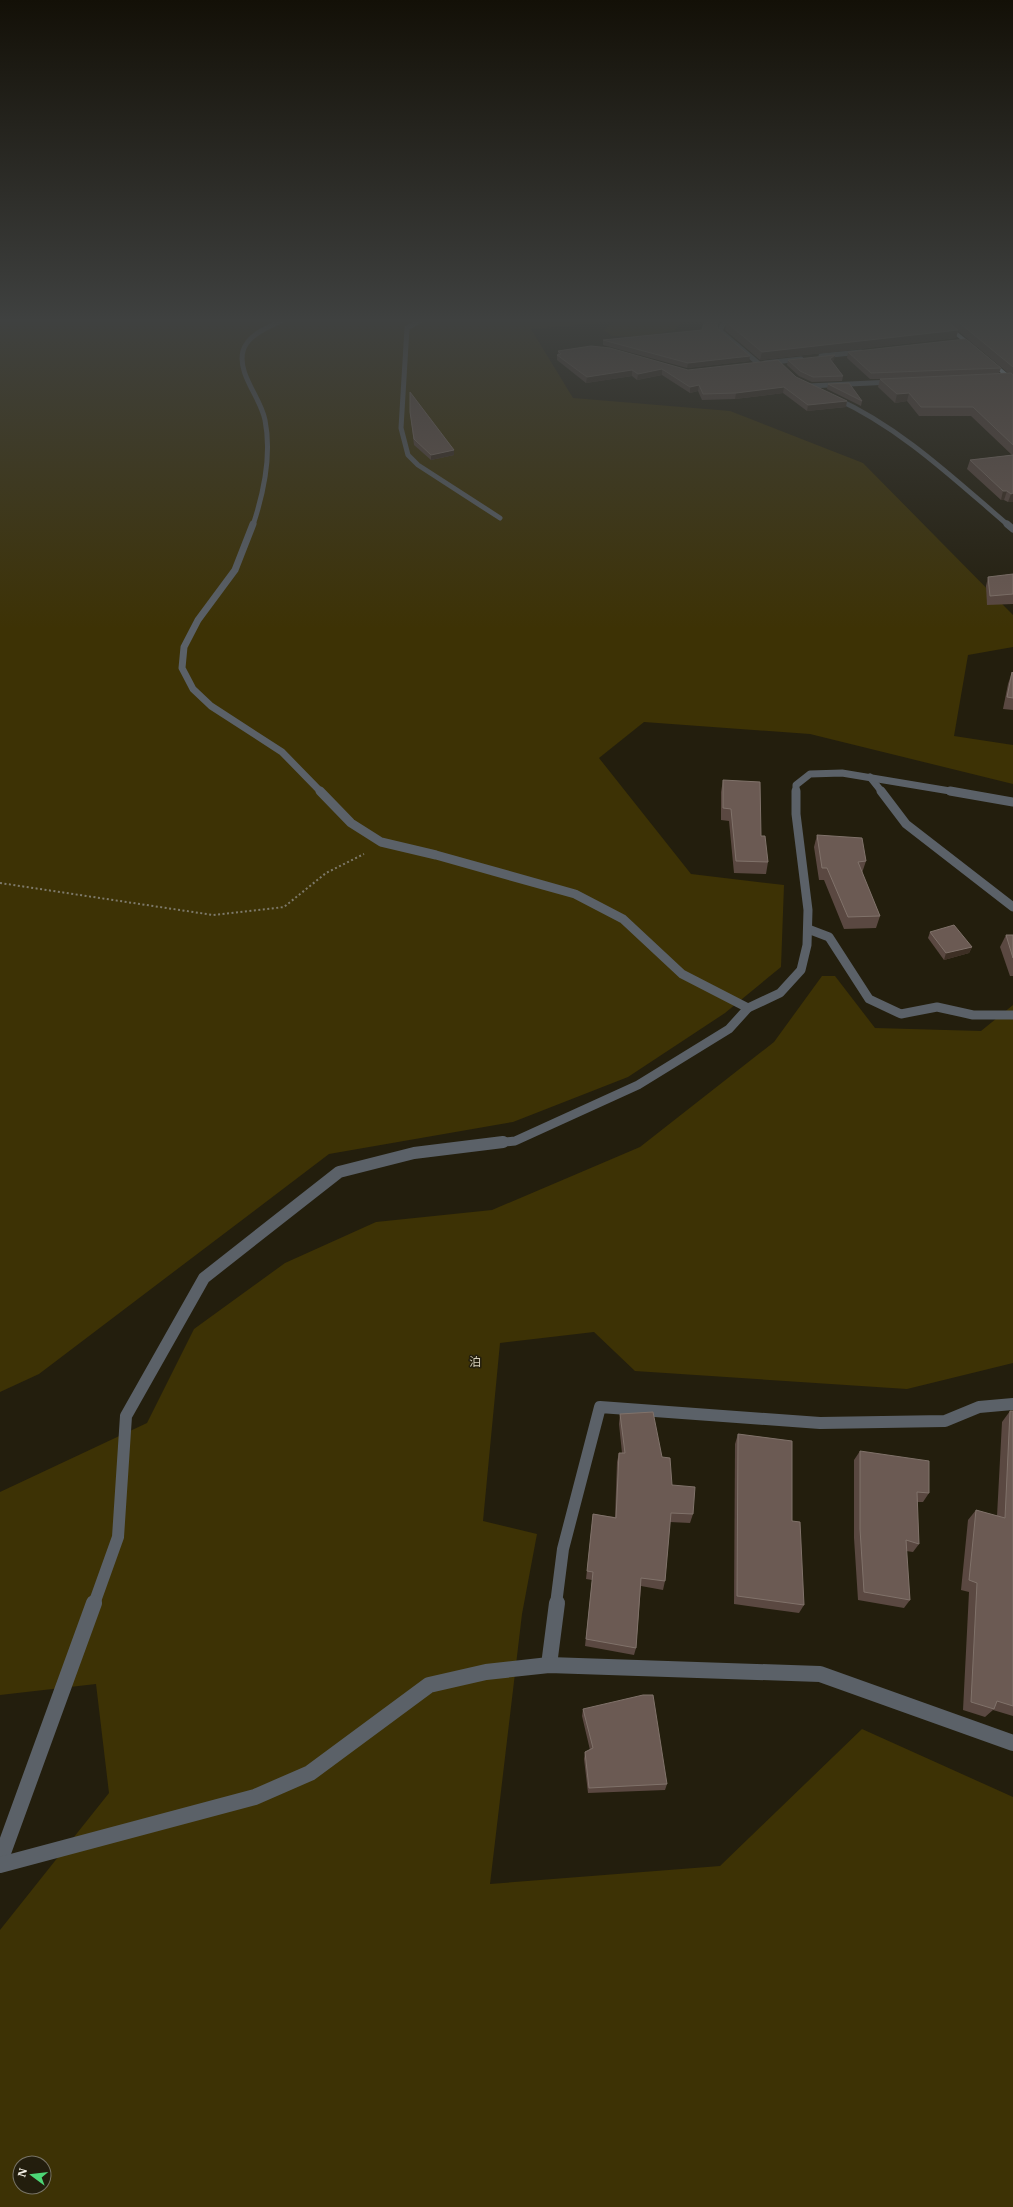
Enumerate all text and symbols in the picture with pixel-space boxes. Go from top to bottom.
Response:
district label: 泊 [469,1354,481,1369]
north arrow [12,2155,52,2195]
text: N [14,2166,30,2178]

